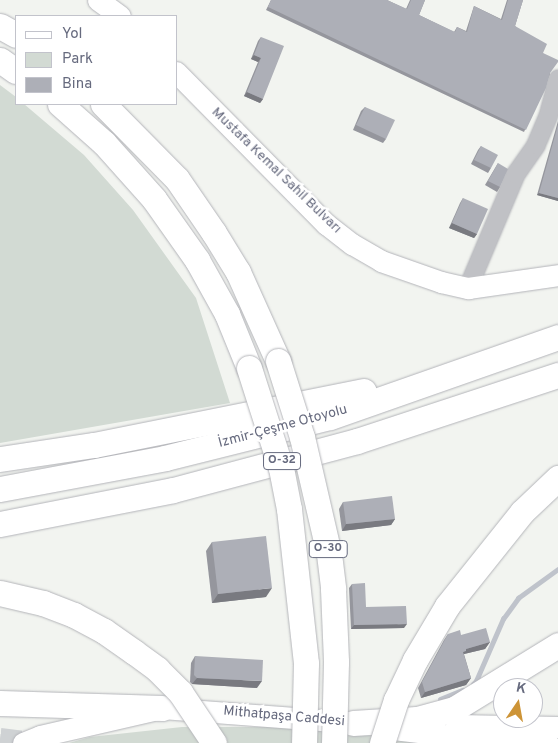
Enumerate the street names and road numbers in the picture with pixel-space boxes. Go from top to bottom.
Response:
street label: Mustafa Kemal Sahil Bulvarı [207,104,345,238]
street label: İzmir-Çeşme Otoyolu [217,402,349,452]
road number: O-32 [262,452,302,471]
road number: O-30 [308,540,348,558]
street label: Mithatpaşa Caddesi [222,703,346,731]

